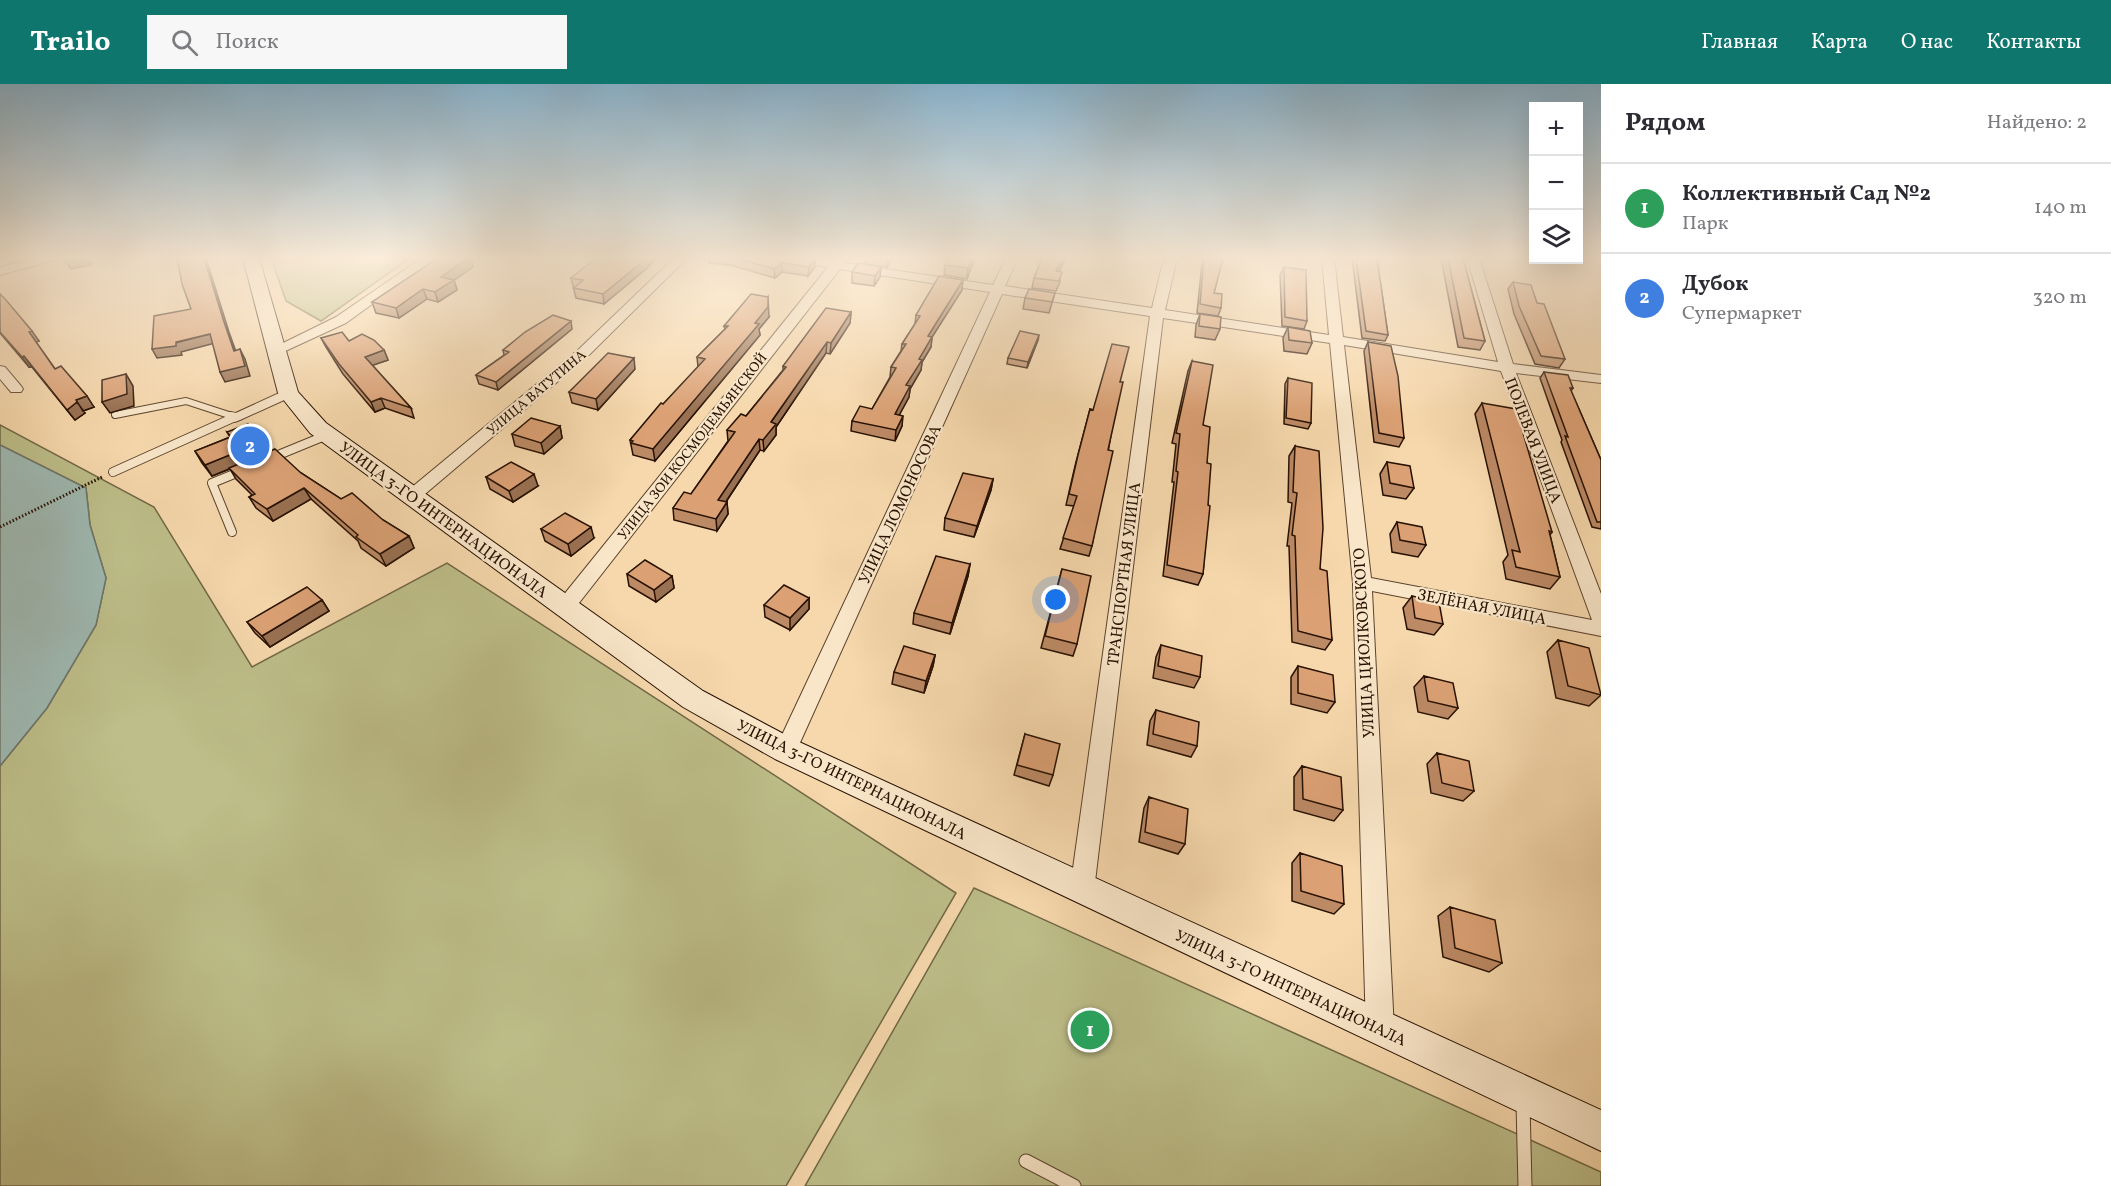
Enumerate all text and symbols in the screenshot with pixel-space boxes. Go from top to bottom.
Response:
search box [147,15,567,69]
text: Trailo [30,23,111,62]
icon: search [168,26,201,59]
text: Поиск [216,27,279,58]
text: Главная [1701,28,1778,57]
text: Карта [1811,28,1868,57]
text: О нас [1901,28,1953,57]
text: Контакты [1986,28,2081,57]
map controls [1529,102,1583,264]
button: + [1529,102,1583,156]
text: Рядом [1625,105,1705,141]
text: Найдено: 2 [1987,109,2087,137]
button: − [1529,156,1583,210]
text: Коллективный Сад №2 [1682,179,1931,210]
text: 1 [1640,194,1649,222]
text: 140 m [2034,194,2087,222]
button: layers [1529,210,1583,264]
text: Парк [1682,210,1728,238]
text: Дубок [1682,269,1748,300]
text: 2 [1639,284,1650,312]
text: 320 m [2032,284,2087,312]
text: Супермаркет [1682,300,1802,328]
street label: УЛИЦА ВАТУТИНА [483,346,591,440]
street label: УЛИЦА ЗОИ КОСМОДЕМЬЯНСКОЙ [613,349,772,544]
street label: ПОЛЕВАЯ УЛИЦА [1498,375,1566,507]
street label: УЛИЦА ЛОМОНОСОВА [854,421,948,588]
pin: 2 [230,424,270,469]
street label: УЛИЦА 3-ГО ИНТЕРНАЦИОНАЛА [334,437,552,604]
street label: ТРАНСПОРТНАЯ УЛИЦА [1103,481,1147,667]
street label: УЛИЦА ЦИОЛКОВСКОГО [1349,547,1381,739]
your location [1041,585,1070,614]
street label: ЗЕЛЁНАЯ УЛИЦА [1415,585,1548,631]
street label: УЛИЦА 3-ГО ИНТЕРНАЦИОНАЛА [732,715,970,846]
street label: УЛИЦА 3-ГО ИНТЕРНАЦИОНАЛА [1171,925,1410,1052]
pin: 1 [1070,1008,1110,1052]

